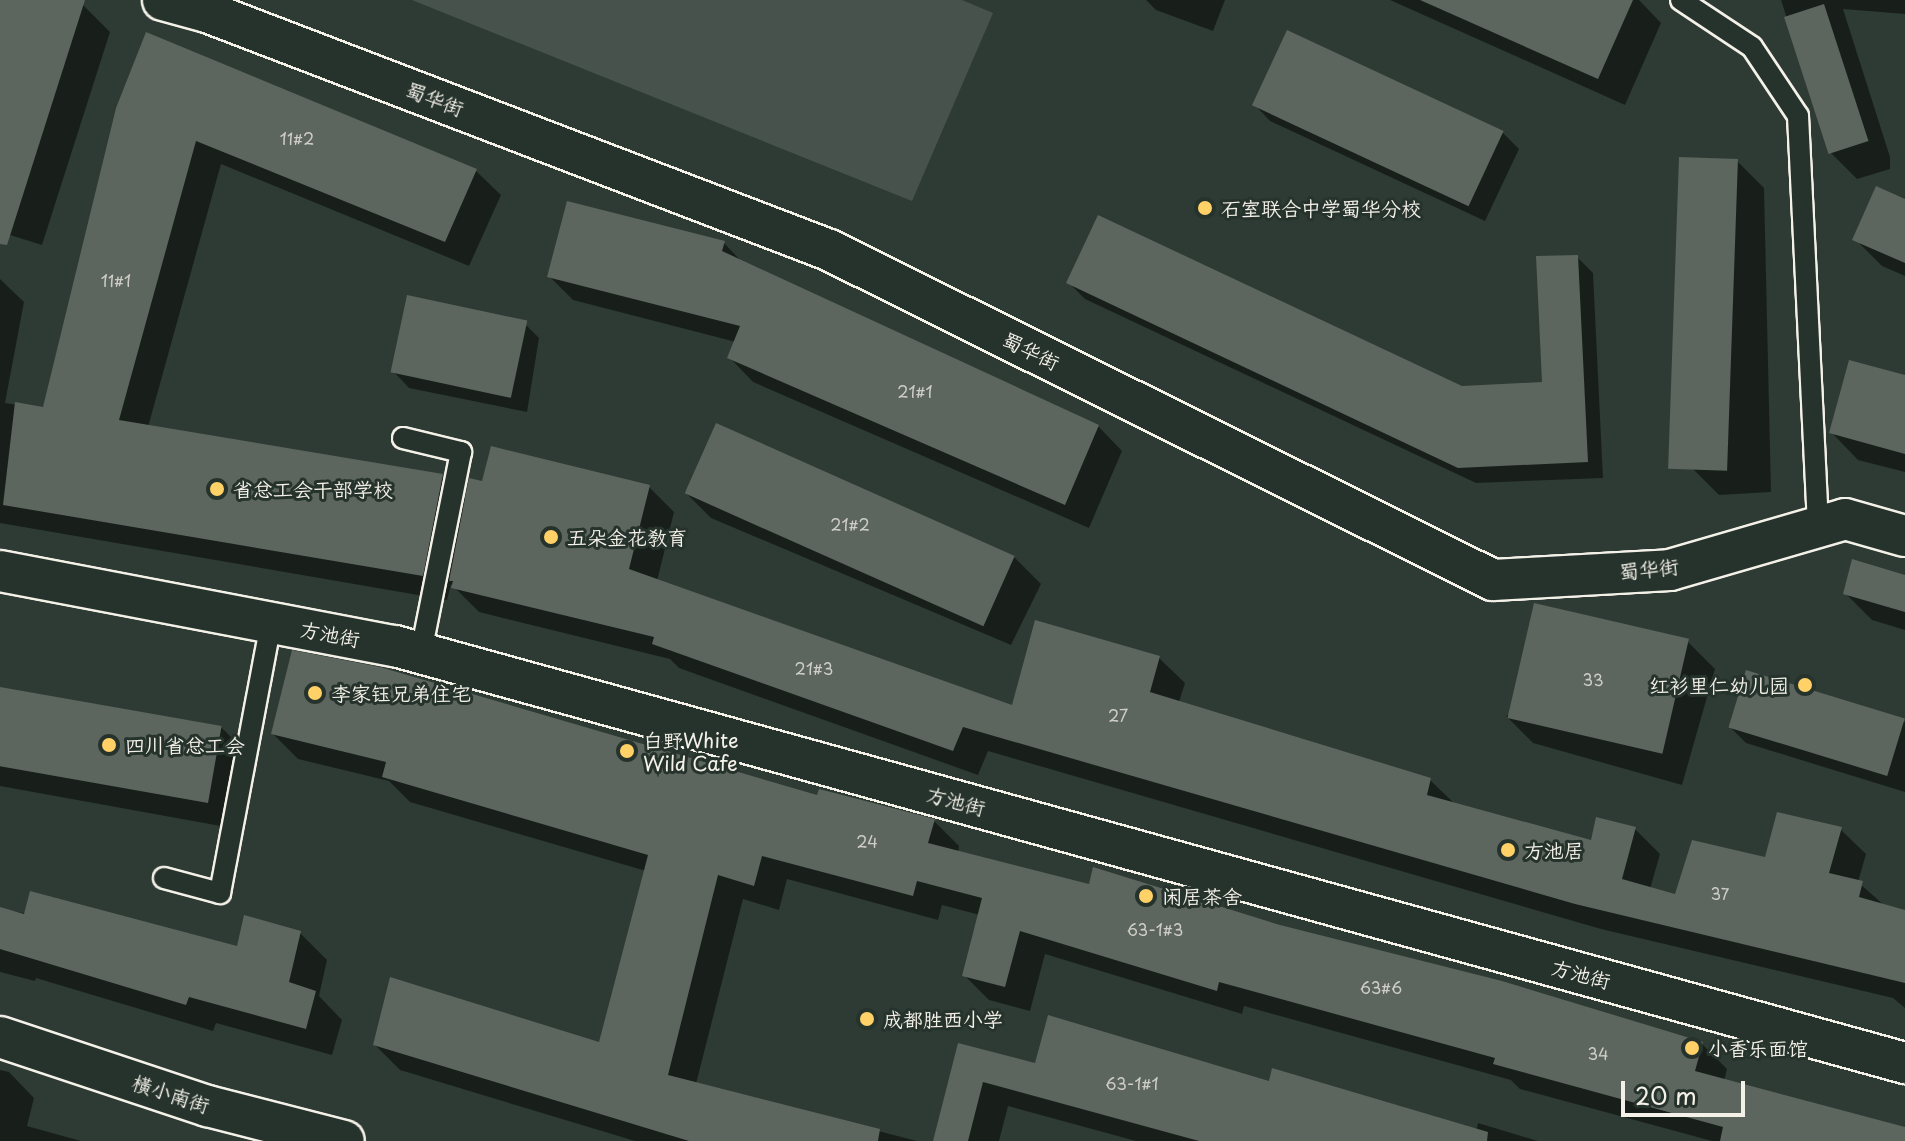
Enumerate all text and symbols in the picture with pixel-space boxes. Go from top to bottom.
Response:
street label: 蜀华街 [403,77,467,121]
house number: 11#2 [280,128,314,148]
place label: 石室联合中学蜀华分校 [1221,196,1421,220]
marker: 石室联合中学蜀华分校 [1196,199,1214,217]
house number: 11#1 [101,270,131,290]
street label: 蜀华街 [999,327,1063,375]
house number: 21#1 [897,381,933,401]
place label: 省总工会干部学校 [233,477,393,501]
marker: 省总工会干部学校 [208,480,226,498]
house number: 21#2 [830,514,870,534]
place label: 五朵金花教育 [567,525,687,549]
marker: 五朵金花教育 [542,528,560,546]
street label: 蜀华街 [1618,554,1680,584]
street label: 方池街 [298,616,362,652]
house number: 21#3 [795,658,833,678]
house number: 33 [1582,669,1604,689]
place label: 红衫里仁幼儿园 [1649,673,1789,697]
marker: 红衫里仁幼儿园 [1796,676,1814,694]
place label: 李家钰兄弟住宅 [331,681,471,705]
marker: 李家钰兄弟住宅 [306,684,324,702]
house number: 27 [1108,705,1128,725]
place label: 白野White Wild Cafe [643,728,739,775]
place label: 四川省总工会 [125,733,245,757]
marker: 四川省总工会 [100,736,118,754]
marker: 白野White Wild Cafe [618,742,636,760]
street label: 方池街 [924,782,988,820]
house number: 24 [856,831,878,851]
place label: 方池居 [1524,838,1584,862]
marker: 方池居 [1499,841,1517,859]
house number: 37 [1711,883,1729,903]
place label: 闲居茶舍 [1162,884,1242,908]
marker: 闲居茶舍 [1137,887,1155,905]
house number: 63-1#3 [1127,919,1183,939]
street label: 方池街 [1549,955,1613,993]
house number: 63#6 [1360,977,1402,997]
place label: 成都胜西小学 [883,1007,1003,1031]
marker: 成都胜西小学 [858,1010,876,1028]
place label: 小香乐面馆 [1708,1036,1808,1060]
marker: 小香乐面馆 [1683,1039,1701,1057]
house number: 34 [1587,1043,1609,1063]
scale bar [1625,1065,1749,1115]
street label: 横小南街 [129,1070,213,1118]
house number: 63-1#1 [1105,1073,1159,1093]
text: 20 m [1635,1077,1697,1113]

